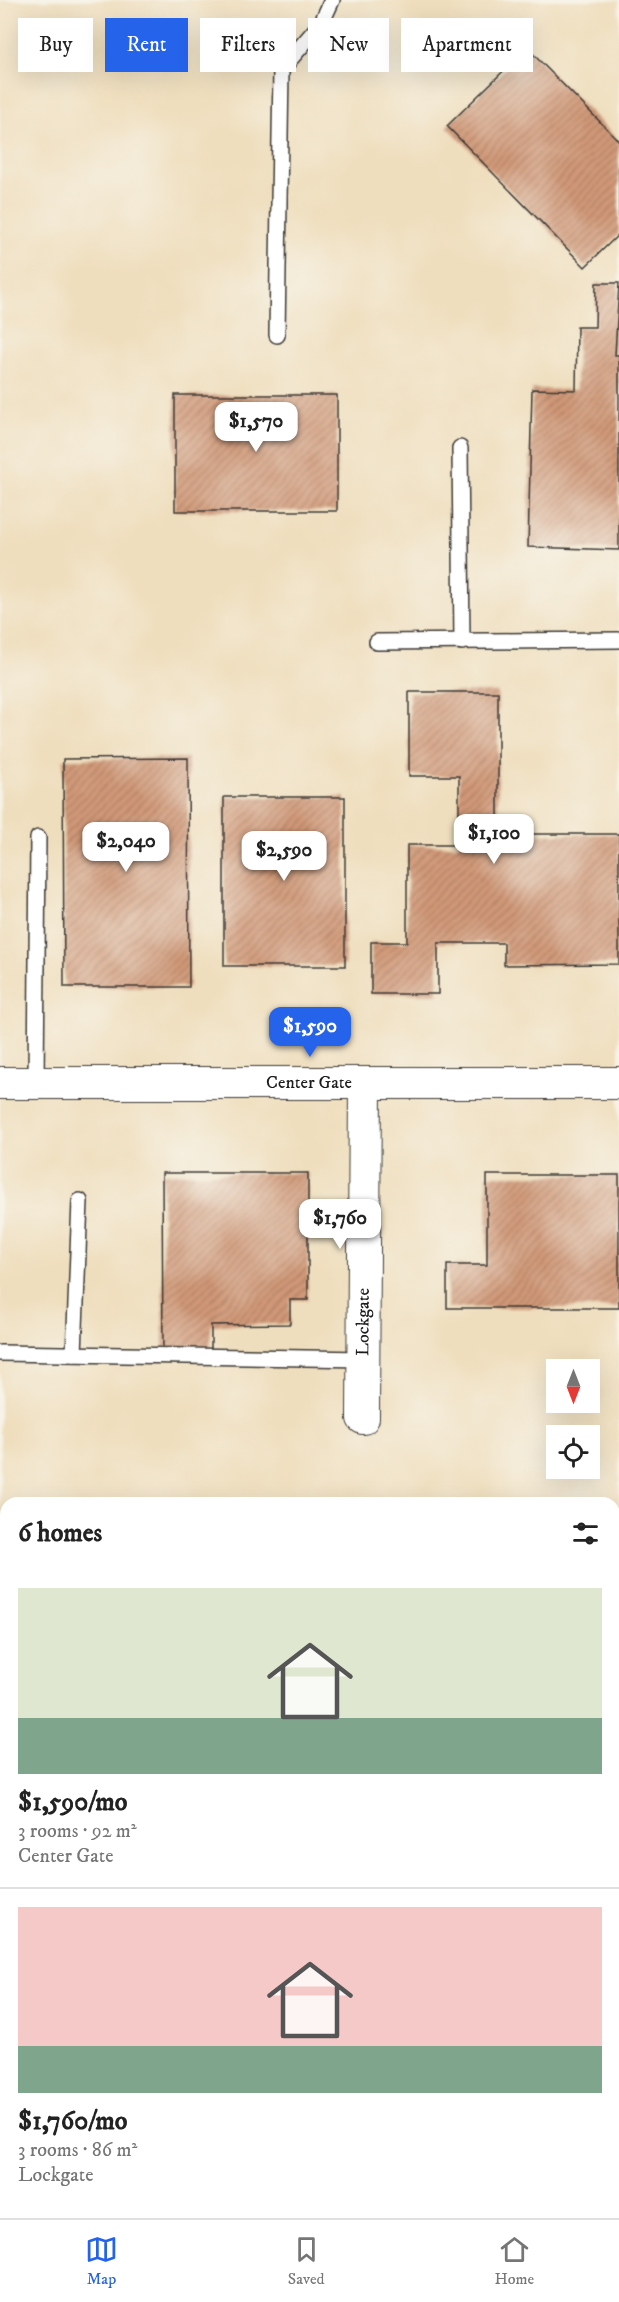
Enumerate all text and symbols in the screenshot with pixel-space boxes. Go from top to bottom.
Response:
chip: Buy [18,18,93,72]
chip: Rent [105,18,188,72]
chip: Filters [200,18,296,72]
chip: New [308,18,389,72]
chip: Apartment [401,18,533,72]
pin: $1,570 [207,402,305,453]
text: $1,570 [229,409,283,434]
pin: $1,100 [445,814,543,865]
text: $1,100 [468,821,520,846]
pin: $2,040 [77,822,175,873]
text: $2,040 [96,829,156,854]
pin: $2,590 [235,831,333,882]
text: $2,590 [256,838,312,863]
pin: $1,590 [261,1007,359,1058]
text: $1,590 [283,1014,337,1039]
street label: Center Gate [266,1072,352,1094]
pin: $1,760 [291,1199,389,1250]
text: $1,760 [313,1206,367,1231]
street label: Lockgate [352,1288,375,1356]
north arrow [546,1359,600,1413]
map controls [546,1359,600,1479]
button: locate [546,1425,600,1479]
text: 6 homes [18,1517,102,1550]
icon: filters [569,1517,602,1550]
icon: home [256,1627,364,1735]
text: $1,590/mo [18,1786,127,1819]
text: 3 rooms · 92 m² [18,1819,137,1844]
text: Center Gate [18,1844,114,1869]
icon: home [256,1946,364,2054]
text: $1,760/mo [18,2105,127,2138]
text: 3 rooms · 86 m² [18,2138,137,2163]
text: Lockgate [18,2163,94,2188]
tab: Map [85,2233,118,2289]
tab: Saved [288,2233,325,2289]
tab: Home [494,2233,534,2289]

